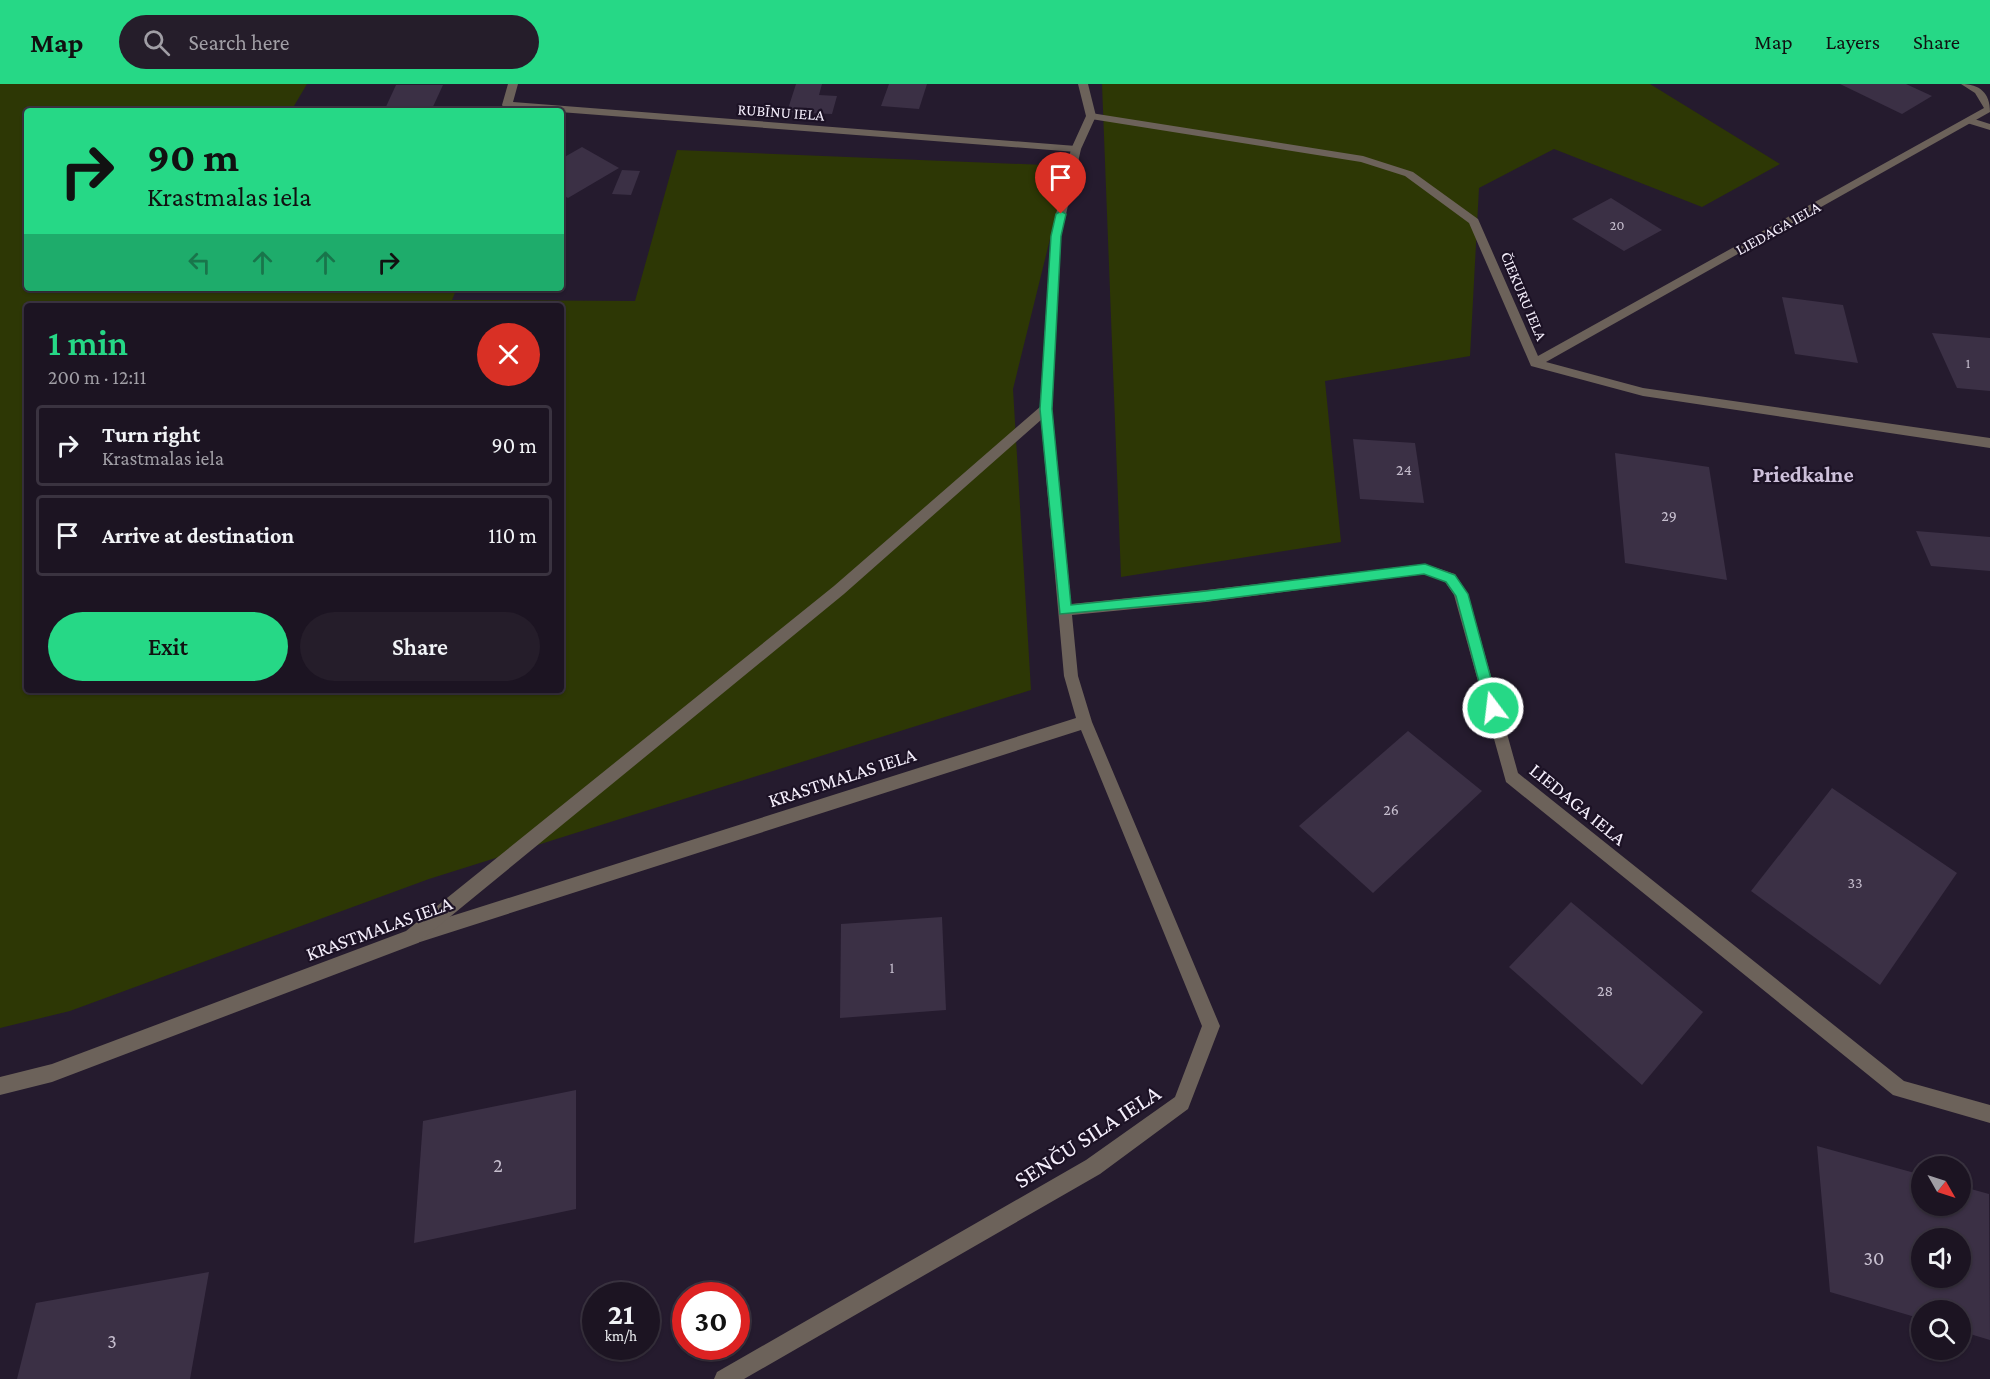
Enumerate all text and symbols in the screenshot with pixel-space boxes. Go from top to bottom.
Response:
search box [119,15,539,69]
icon: search [140,26,173,59]
text: Map [30,27,83,58]
text: Search here [188,30,289,55]
text: Map [1754,30,1793,54]
text: Layers [1826,30,1880,54]
text: Share [1913,30,1960,54]
street label: RUBĪNU IELA [737,100,826,124]
icon: right [48,132,126,210]
text: 90 m [147,133,239,180]
pin [1035,152,1086,214]
icon: arrive [1044,161,1077,194]
text: Krastmalas iela [147,182,312,212]
street label: LIEDAGA IELA [1733,197,1824,258]
house number: 20 [1610,217,1624,233]
icon: left [183,246,216,279]
icon: ahead [246,246,279,279]
icon: ahead [309,246,342,279]
icon: right [372,246,405,279]
street label: ČIEKURU IELA [1498,249,1551,344]
text: 1 min [48,323,128,363]
button: close [477,323,540,386]
house number: 1 [1966,355,1971,371]
text: 200 m · 12:11 [48,366,146,388]
text: Turn right [102,422,200,447]
icon: right [51,429,84,462]
text: 90 m [492,433,537,458]
text: Krastmalas iela [102,447,224,469]
house number: 24 [1396,461,1412,478]
district label: Priedkalne [1752,462,1854,487]
house number: 29 [1661,507,1677,524]
icon: arrive [51,519,84,552]
text: Arrive at destination [102,523,294,548]
text: 110 m [488,523,537,548]
button: Exit [48,612,288,681]
button: Share [300,612,540,681]
position arrow [1461,676,1525,740]
street label: KRASTMALAS IELA [765,743,919,811]
street label: LIEDAGA IELA [1525,759,1631,850]
house number: 26 [1383,801,1399,818]
house number: 33 [1847,874,1863,891]
street label: KRASTMALAS IELA [303,891,456,965]
house number: 1 [889,959,895,976]
house number: 28 [1597,982,1613,999]
street label: SENČU SILA IELA [1009,1079,1165,1193]
house number: 2 [493,1154,503,1176]
north arrow [1911,1156,1971,1216]
map controls [1911,1156,1971,1360]
button: sound [1911,1228,1971,1288]
house number: 30 [1864,1247,1884,1269]
speed limit sign: 30 [672,1282,750,1360]
text: 21 [608,1297,634,1330]
button: search [1911,1300,1971,1360]
text: km/h [605,1328,637,1344]
house number: 3 [107,1330,117,1352]

